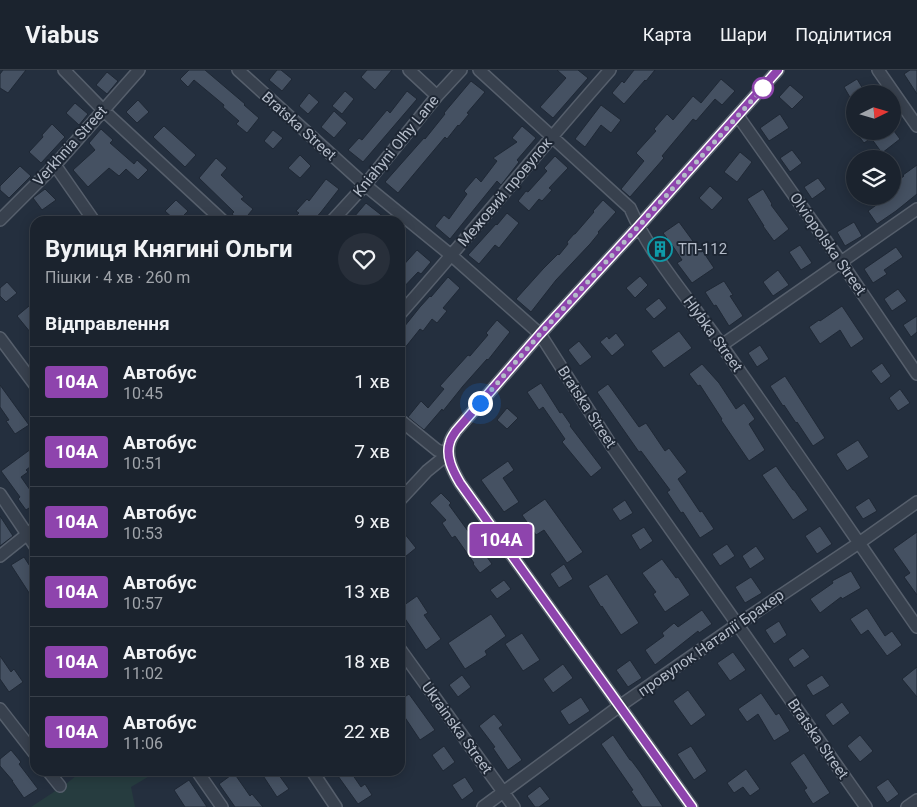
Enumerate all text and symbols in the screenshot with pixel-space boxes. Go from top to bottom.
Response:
text: Viabus [25,21,99,49]
text: Карта [643,24,692,45]
text: Шари [720,24,767,45]
text: Поділитися [795,24,892,45]
unlabelled marker [752,77,774,99]
north arrow [846,85,901,140]
map controls [846,85,901,205]
street label: Bratska Street [258,88,340,164]
street label: Kniahyni Olhy Lane [349,91,443,201]
street label: Verkhnia Street [29,102,111,190]
street label: Межовий провулок [454,134,556,250]
button: layers [846,150,901,205]
street label: Olviopolska Street [786,189,870,299]
button: heart [338,233,390,285]
text: Вулиця Княгині Ольги [45,235,293,263]
building icon: ТП-112 [647,236,673,262]
place label: ТП-112 [678,240,727,258]
text: Пішки · 4 хв · 260 m [45,268,190,287]
street label: Hlybka Street [680,293,746,375]
text: Відправлення [45,312,170,335]
text: Автобус [123,361,197,384]
street label: Bratska Street [554,363,620,451]
text: 1 хв [354,370,390,393]
text: 104А [55,371,98,392]
text: 10:45 [123,384,163,403]
your location [468,391,493,416]
text: Автобус [123,431,197,454]
text: 7 хв [354,440,390,463]
text: 104А [55,441,98,462]
text: 10:51 [123,454,163,473]
text: Автобус [123,501,197,524]
text: 9 хв [354,510,390,533]
text: 104А [55,511,98,532]
text: 10:53 [123,524,163,543]
line badge: 104А [466,524,536,556]
text: 104А [479,529,523,550]
text: Автобус [123,571,197,594]
text: 13 хв [344,580,390,603]
text: 104А [55,581,98,602]
street label: провулок Наталії Бракер [635,586,787,700]
text: 10:57 [123,594,163,613]
text: Автобус [123,641,197,664]
text: 18 хв [344,650,390,673]
text: 104А [55,651,98,672]
text: 11:02 [123,664,163,683]
street label: Ukrainska Street [418,679,496,777]
street label: Bratska Street [784,695,852,783]
text: Автобус [123,711,197,734]
text: 22 хв [344,720,390,743]
text: 104А [55,721,98,742]
text: 11:06 [123,734,163,753]

